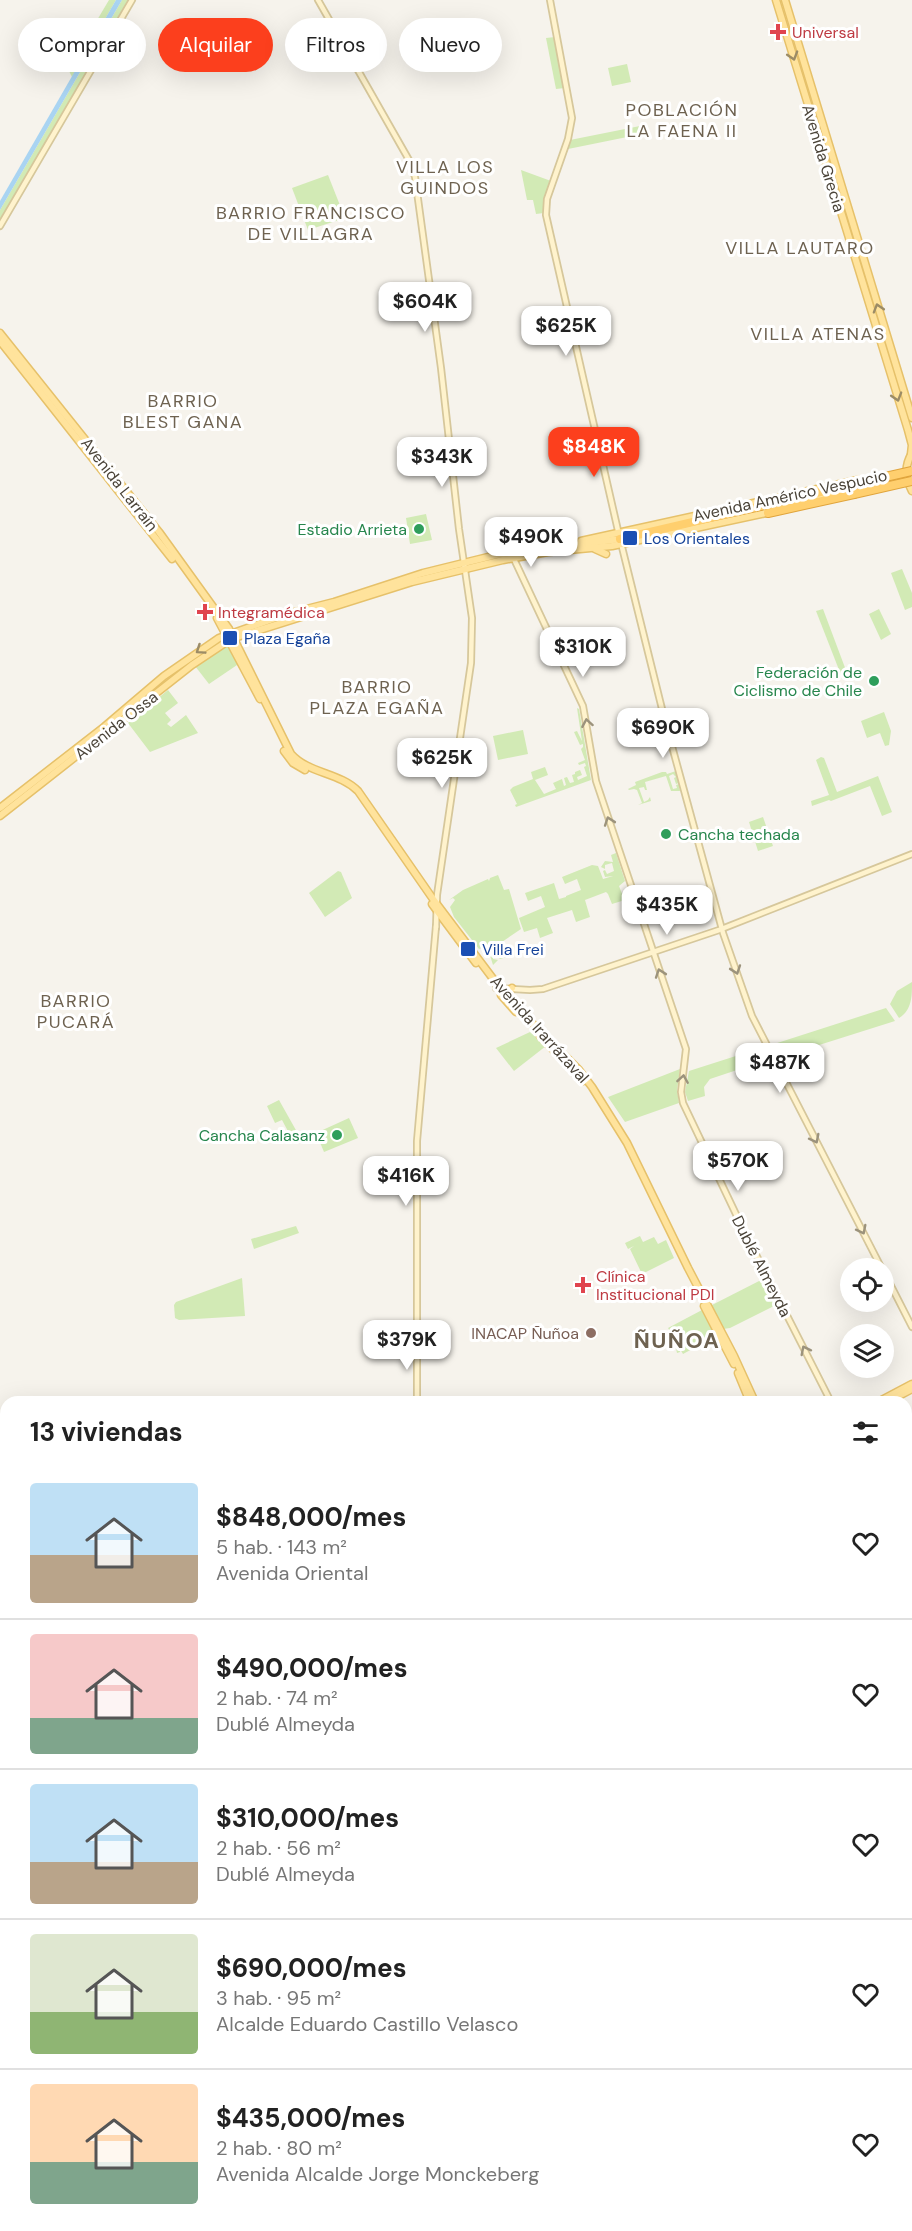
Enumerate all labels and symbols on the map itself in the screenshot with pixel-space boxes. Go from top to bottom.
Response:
place label: Universal [792,22,859,43]
marker: Universal [769,23,787,41]
one-way arrow [786,50,798,61]
district label: POBLACIÓN LA FAENA II [626,98,738,143]
street label: Avenida Grecia [797,102,850,215]
district label: VILLA LOS GUINDOS [396,155,494,200]
district label: BARRIO FRANCISCO DE VILLAGRA [216,201,406,246]
district label: VILLA LAUTARO [725,236,875,260]
pin: $604K [383,282,467,333]
one-way arrow [873,303,885,314]
pin: $625K [524,306,608,357]
district label: VILLA ATENAS [750,322,886,346]
district label: BARRIO BLEST GANA [123,389,243,434]
one-way arrow [889,391,902,402]
pin: $848K [552,427,636,478]
street label: Avenida Larraín [76,433,163,535]
pin: $343K [400,437,484,488]
street label: Avenida Américo Vespucio [691,465,889,526]
pin: $490K [489,517,573,568]
place label: Estadio Arrieta [298,519,407,540]
marker: Estadio Arrieta [412,522,426,536]
place label: Los Orientales [644,528,750,549]
marker: Los Orientales [621,529,639,547]
place label: Integramédica [218,602,325,623]
marker: Integramédica [196,603,214,621]
pin: $310K [541,627,625,678]
place label: Plaza Egaña [244,628,330,649]
marker: Plaza Egaña [221,629,239,647]
one-way arrow [195,643,206,654]
place label: Federación de Ciclismo de Chile [734,662,862,701]
marker: Federación de Ciclismo de Chile [867,674,881,688]
district label: BARRIO PLAZA EGAÑA [309,675,445,720]
street label: Avenida Ossa [70,686,162,764]
pin: $690K [621,708,705,759]
one-way arrow [581,719,594,729]
pin: $625K [400,738,484,789]
one-way arrow [604,816,617,827]
place label: Cancha techada [678,824,800,845]
marker: Cancha techada [659,827,673,841]
pin: $435K [625,885,709,936]
place label: Villa Frei [482,939,544,960]
marker: Villa Frei [459,940,477,958]
one-way arrow [729,964,741,975]
one-way arrow [655,968,667,978]
street label: Avenida Irarrázaval [486,971,594,1088]
district label: BARRIO PUCARÁ [37,989,115,1034]
pin: $487K [738,1043,822,1094]
one-way arrow [676,1074,689,1084]
place label: Cancha Calasanz [199,1125,325,1146]
marker: Cancha Calasanz [330,1128,344,1142]
one-way arrow [808,1133,820,1144]
pin: $570K [696,1141,780,1192]
pin: $416K [364,1156,448,1207]
street label: Dublé Almeyda [727,1212,796,1321]
one-way arrow [855,1224,866,1235]
place label: Clínica Institucional PDI [596,1266,714,1305]
marker: Clínica Institucional PDI [574,1276,592,1294]
pin: $379K [365,1320,449,1371]
place label: INACAP Ñuñoa [471,1323,579,1344]
marker: INACAP Ñuñoa [584,1326,598,1340]
district label: ÑUÑOA [634,1326,720,1355]
one-way arrow [801,1346,812,1357]

